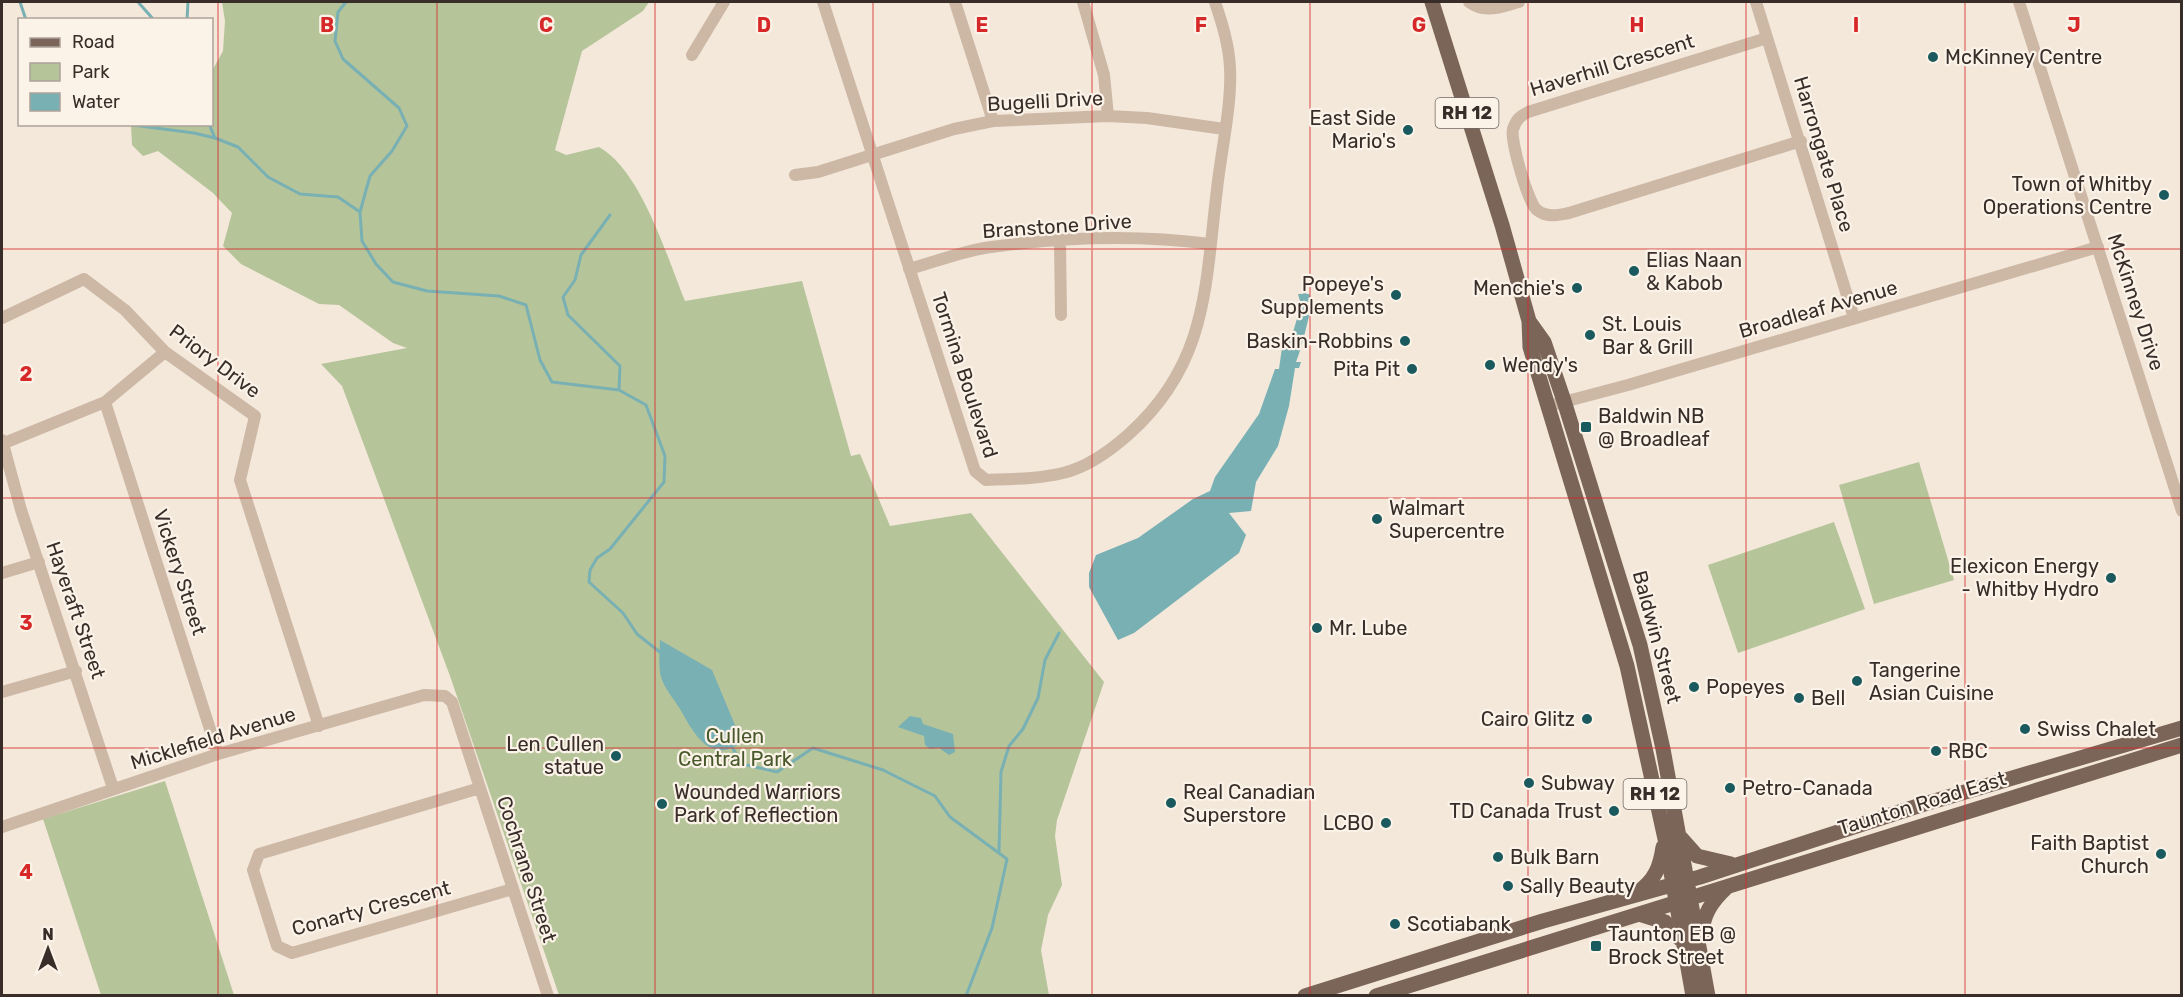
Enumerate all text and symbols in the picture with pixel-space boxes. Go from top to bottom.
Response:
text: B [320,13,334,37]
text: C [539,13,553,37]
text: D [757,13,771,37]
text: E [976,13,988,37]
text: F [1195,13,1207,37]
text: G [1412,13,1426,37]
text: H [1630,13,1644,37]
text: I [1853,13,1859,37]
text: J [2067,13,2081,37]
legend [18,18,213,126]
street label: Haverhill Crescent [1527,29,1697,101]
text: Road [72,31,115,53]
place label: McKinney Centre [1945,45,2102,69]
marker: McKinney Centre [1926,50,1940,64]
text: Park [72,61,110,83]
street label: Harrongate Place [1789,73,1859,235]
street label: Bugelli Drive [986,86,1104,116]
text: Water [72,91,120,113]
road number: RH 12 [1436,98,1498,128]
place label: East Side Mario's [1310,106,1396,153]
marker: East Side Mario's [1401,123,1415,137]
place label: Town of Whitby Operations Centre [1983,172,2152,219]
marker: Town of Whitby Operations Centre [2157,188,2171,202]
street label: Branstone Drive [981,209,1133,243]
street label: McKinney Drive [2103,231,2169,373]
place label: Elias Naan & Kabob [1646,248,1742,295]
marker: Elias Naan & Kabob [1627,264,1641,278]
place label: Popeye's Supplements [1261,272,1384,319]
street label: Broadleaf Avenue [1736,275,1900,343]
place label: Menchie's [1473,276,1565,300]
marker: Menchie's [1570,281,1584,295]
marker: Popeye's Supplements [1389,288,1403,302]
street label: Tormina Boulevard [927,289,1003,461]
place label: St. Louis Bar & Grill [1602,312,1693,359]
street label: Priory Drive [165,319,265,403]
marker: St. Louis Bar & Grill [1583,328,1597,342]
place label: Baskin-Robbins [1246,329,1393,353]
marker: Baskin-Robbins [1398,334,1412,348]
place label: Wendy's [1502,353,1578,377]
place label: Pita Pit [1333,357,1400,381]
marker: Wendy's [1483,358,1497,372]
text: 2 [20,362,33,386]
marker: Pita Pit [1405,362,1419,376]
place label: Baldwin NB @ Broadleaf [1598,404,1710,451]
marker: Baldwin NB @ Broadleaf [1579,420,1593,434]
place label: Walmart Supercentre [1389,496,1505,543]
street label: Vickery Street [148,506,212,638]
marker: Walmart Supercentre [1370,512,1384,526]
street label: Hayeraft Street [41,538,111,682]
place label: Elexicon Energy - Whitby Hydro [1950,554,2099,601]
street label: Baldwin Street [1628,568,1686,706]
marker: Elexicon Energy - Whitby Hydro [2104,571,2118,585]
text: 3 [19,611,33,635]
place label: Mr. Lube [1329,616,1407,640]
marker: Mr. Lube [1310,621,1324,635]
place label: Tangerine Asian Cuisine [1869,658,1994,705]
marker: Tangerine Asian Cuisine [1850,674,1864,688]
place label: Popeyes [1706,675,1785,699]
marker: Popeyes [1687,680,1701,694]
place label: Bell [1811,686,1845,710]
marker: Bell [1792,691,1806,705]
street label: Micklefield Avenue [128,701,298,775]
place label: Cairo Glitz [1481,707,1575,731]
marker: Cairo Glitz [1580,712,1594,726]
place label: Swiss Chalet [2037,717,2156,741]
marker: Swiss Chalet [2018,722,2032,736]
park label: Cullen Central Park [678,724,793,771]
place label: Len Cullen statue [506,732,604,779]
place label: RBC [1948,739,1988,763]
marker: RBC [1929,744,1943,758]
marker: Len Cullen statue [609,749,623,763]
street label: Taunton Road East [1835,766,2009,840]
place label: Subway [1541,771,1615,795]
marker: Subway [1522,776,1536,790]
place label: Petro-Canada [1742,776,1873,800]
road number: RH 12 [1624,779,1686,809]
place label: Wounded Warriors Park of Reflection [674,780,841,827]
place label: Real Canadian Superstore [1183,780,1315,827]
marker: Petro-Canada [1723,781,1737,795]
street label: Cochrane Street [492,793,562,945]
marker: Real Canadian Superstore [1164,796,1178,810]
marker: Wounded Warriors Park of Reflection [655,797,669,811]
place label: TD Canada Trust [1449,799,1602,823]
marker: TD Canada Trust [1607,804,1621,818]
place label: LCBO [1323,811,1374,835]
marker: LCBO [1379,816,1393,830]
place label: Faith Baptist Church [2030,831,2149,878]
place label: Bulk Barn [1510,845,1599,869]
marker: Faith Baptist Church [2154,847,2168,861]
marker: Bulk Barn [1491,850,1505,864]
text: 4 [19,860,33,884]
place label: Sally Beauty [1520,874,1635,898]
street label: Conarty Crescent [289,875,453,941]
marker: Sally Beauty [1501,879,1515,893]
place label: Scotiabank [1407,912,1512,936]
marker: Scotiabank [1388,917,1402,931]
north arrow [18,919,78,979]
place label: Taunton EB @ Brock Street [1608,922,1736,969]
text: N [42,925,54,944]
marker: Taunton EB @ Brock Street [1589,939,1603,953]

